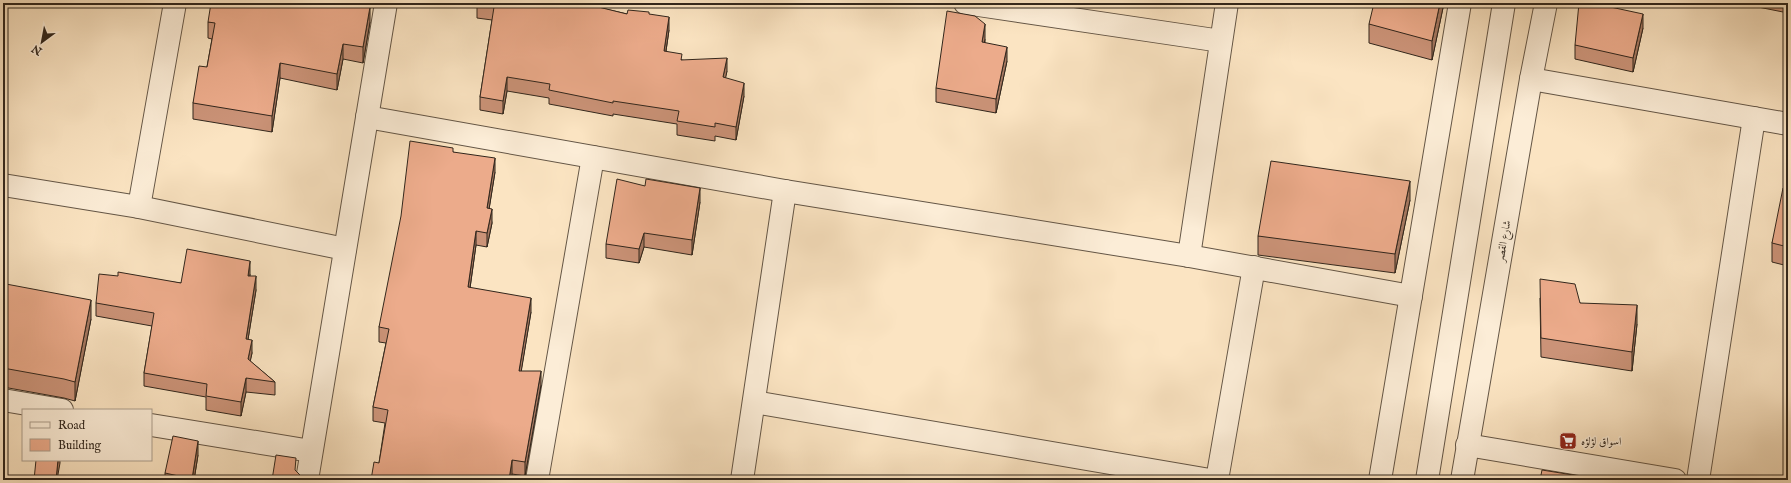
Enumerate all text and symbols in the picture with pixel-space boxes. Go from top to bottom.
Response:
north arrow [22,22,62,62]
text: N [29,41,46,59]
street label: شارع القصر [1493,219,1516,264]
legend [22,409,152,461]
text: Road [58,418,86,433]
supermarket icon: اسواق لؤلؤه [1558,431,1578,451]
place label: اسواق لؤلؤه [1581,435,1621,449]
text: Building [58,438,102,453]

